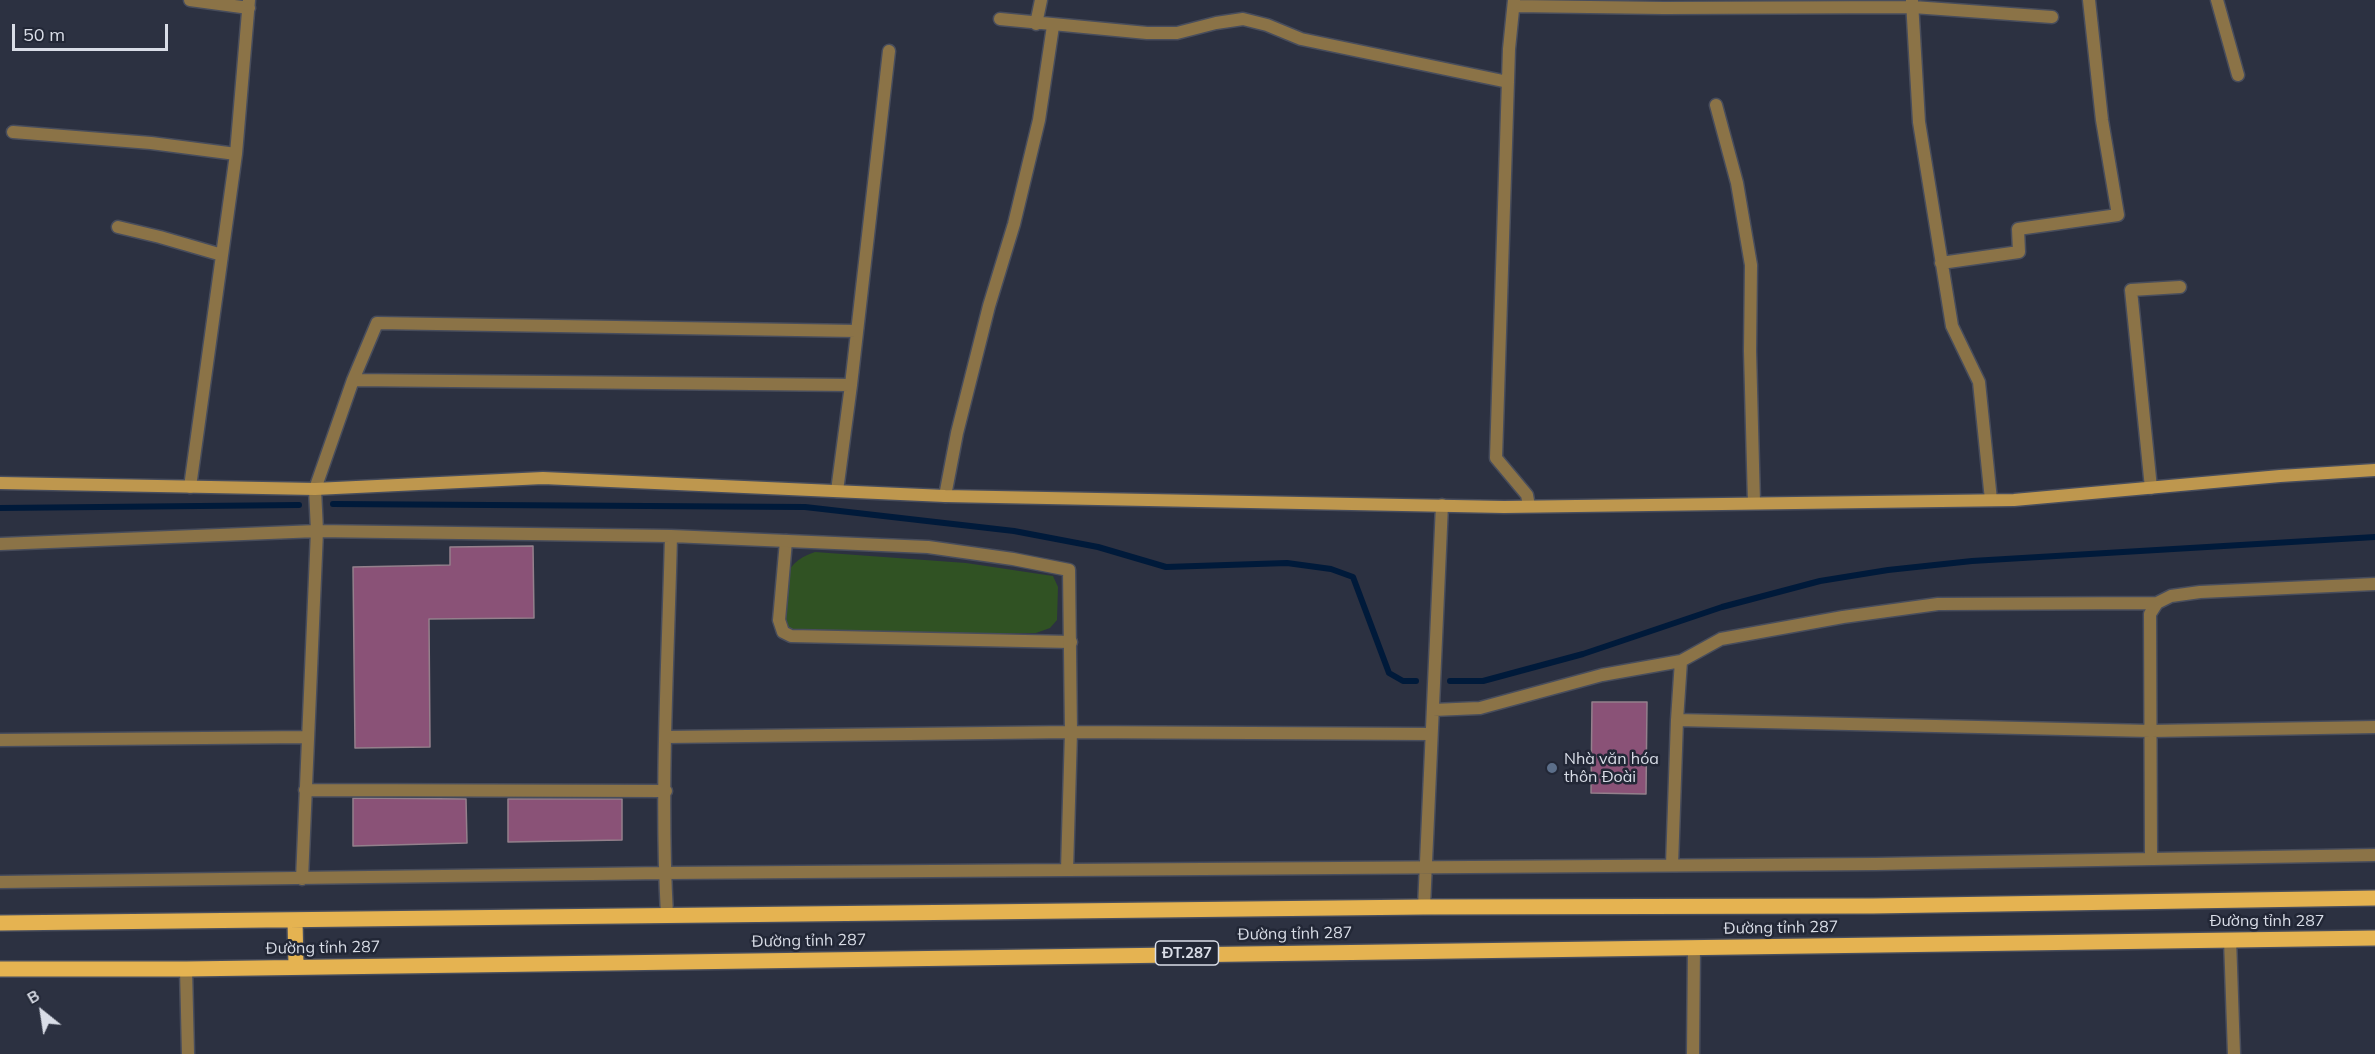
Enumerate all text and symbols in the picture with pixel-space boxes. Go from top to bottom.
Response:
scale bar [15,12,171,50]
text: 50 m [23,23,65,46]
place label: Nhà văn hóa thôn Đoài [1564,749,1659,787]
marker: Nhà văn hóa thôn Đoài [1545,761,1559,775]
street label: Đường tỉnh 287 [2210,911,2324,931]
street label: Đường tỉnh 287 [1724,917,1838,939]
street label: Đường tỉnh 287 [1238,923,1352,945]
street label: Đường tỉnh 287 [752,930,866,952]
street label: Đường tỉnh 287 [266,937,380,959]
road number: ĐT.287 [1156,941,1218,965]
north arrow [12,982,72,1042]
text: B [23,985,43,1008]

